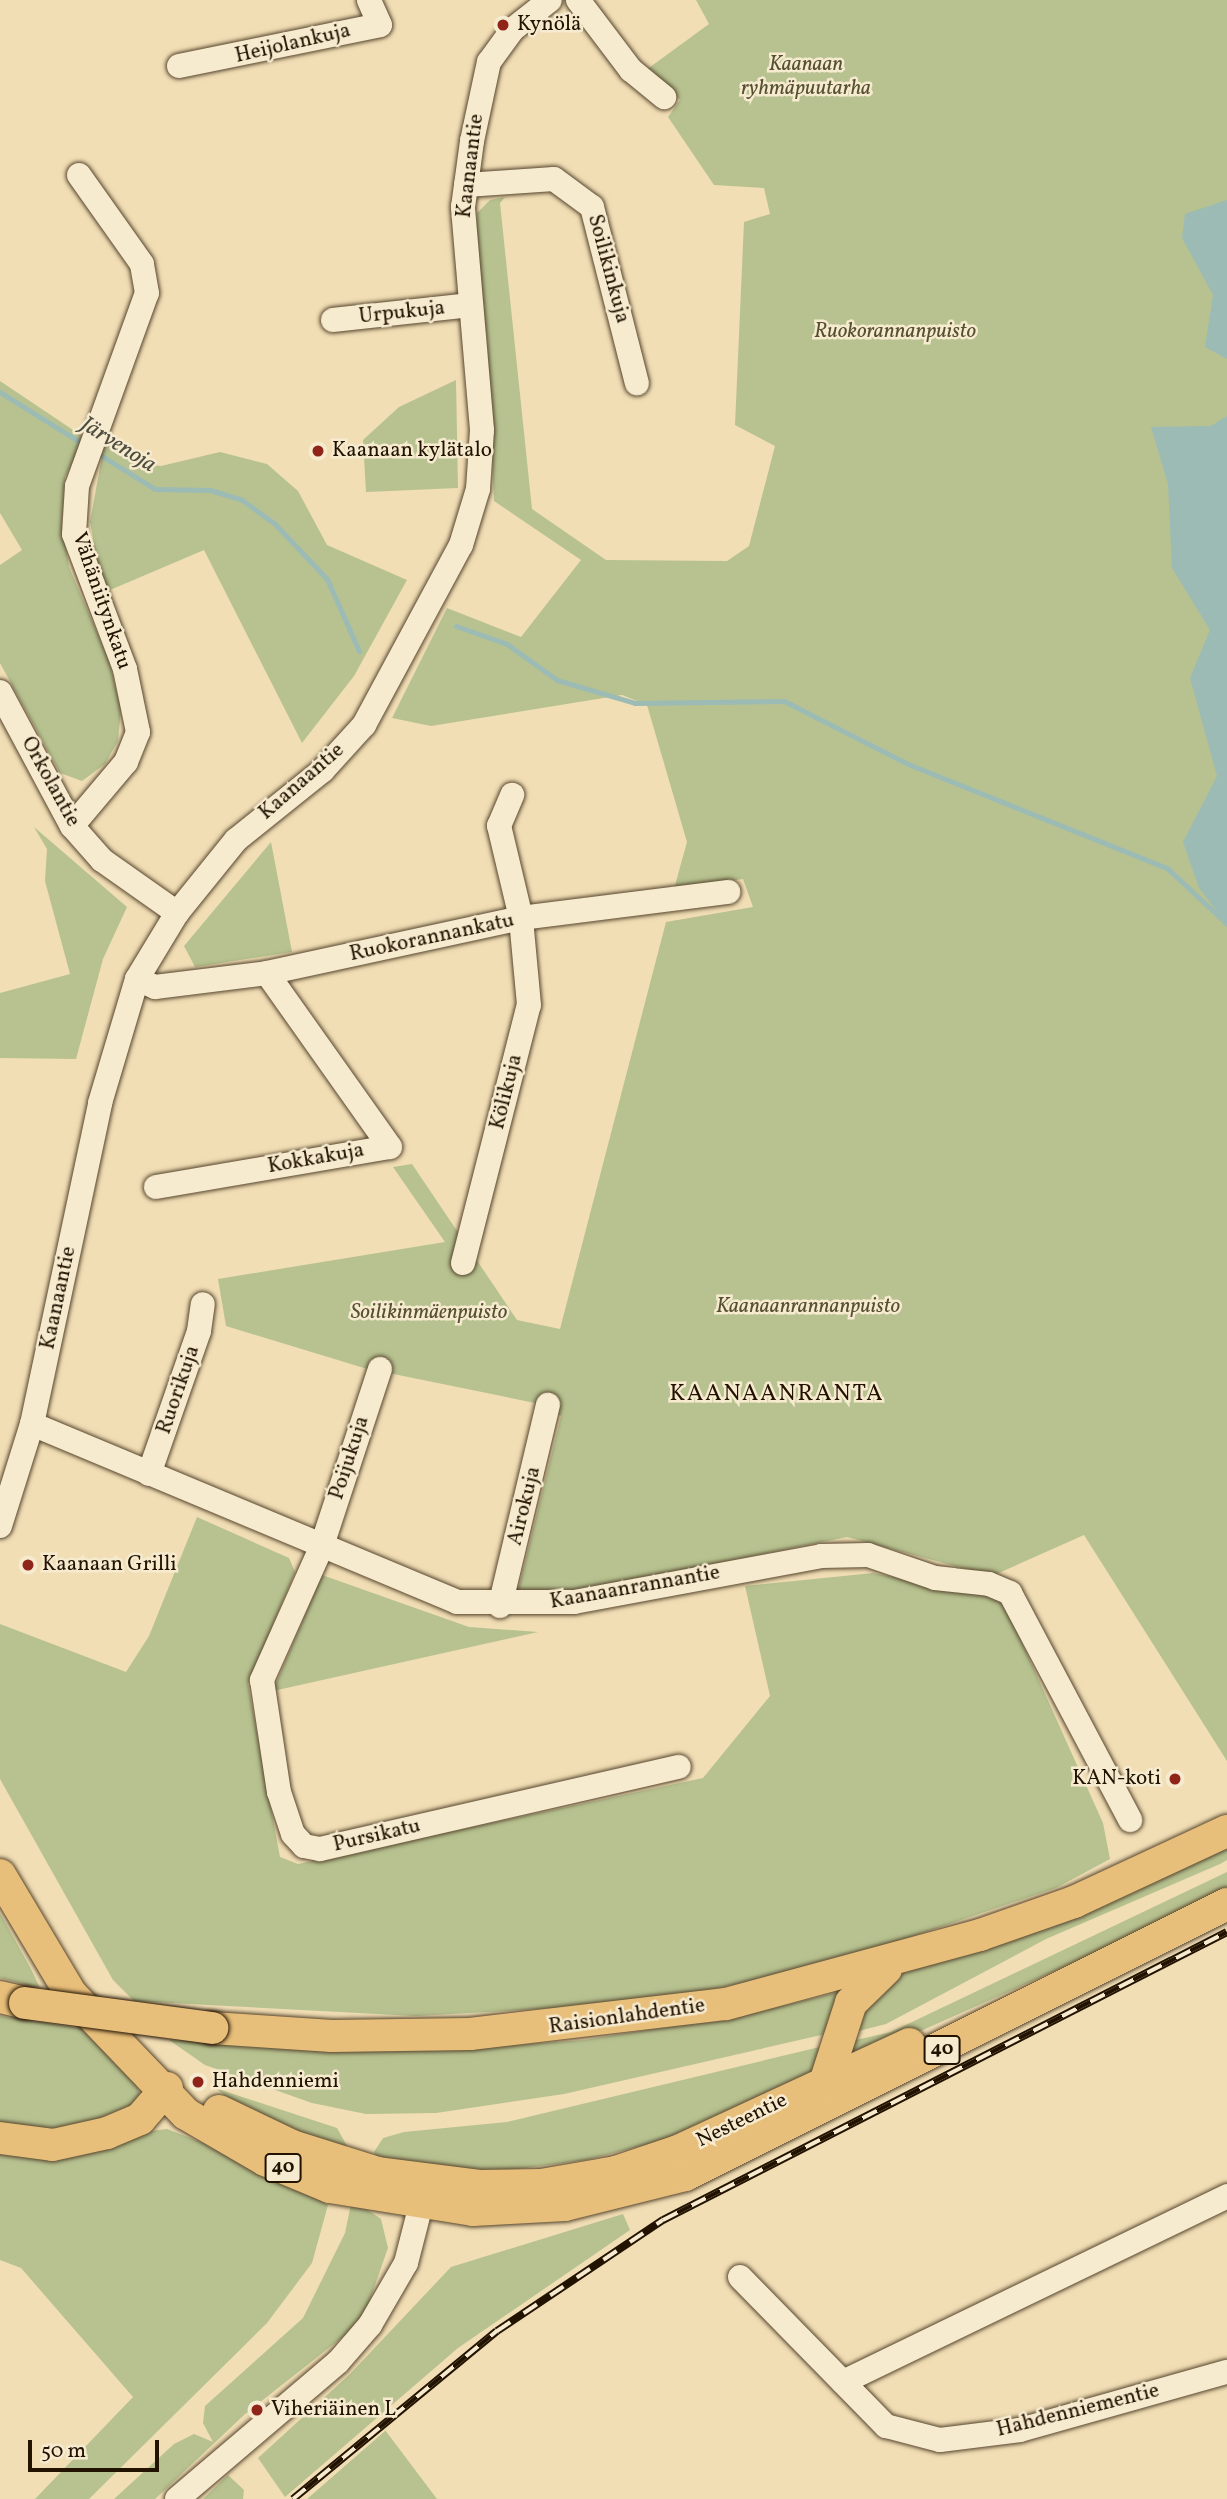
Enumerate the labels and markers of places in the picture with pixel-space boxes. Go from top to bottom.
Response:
place label: Kynölä [517,12,581,38]
marker: Kynölä [495,17,511,33]
place label: Kaanaan kylätalo [332,438,492,464]
marker: Kaanaan kylätalo [310,443,326,459]
place label: Kaanaan Grilli [42,1552,177,1578]
marker: Kaanaan Grilli [20,1557,36,1573]
place label: KAN-koti [1072,1766,1161,1792]
marker: KAN-koti [1167,1771,1183,1787]
place label: Hahdenniemi [212,2069,339,2095]
marker: Hahdenniemi [190,2074,206,2090]
place label: Viheriäinen L [271,2397,396,2423]
marker: Viheriäinen L [249,2402,265,2418]

